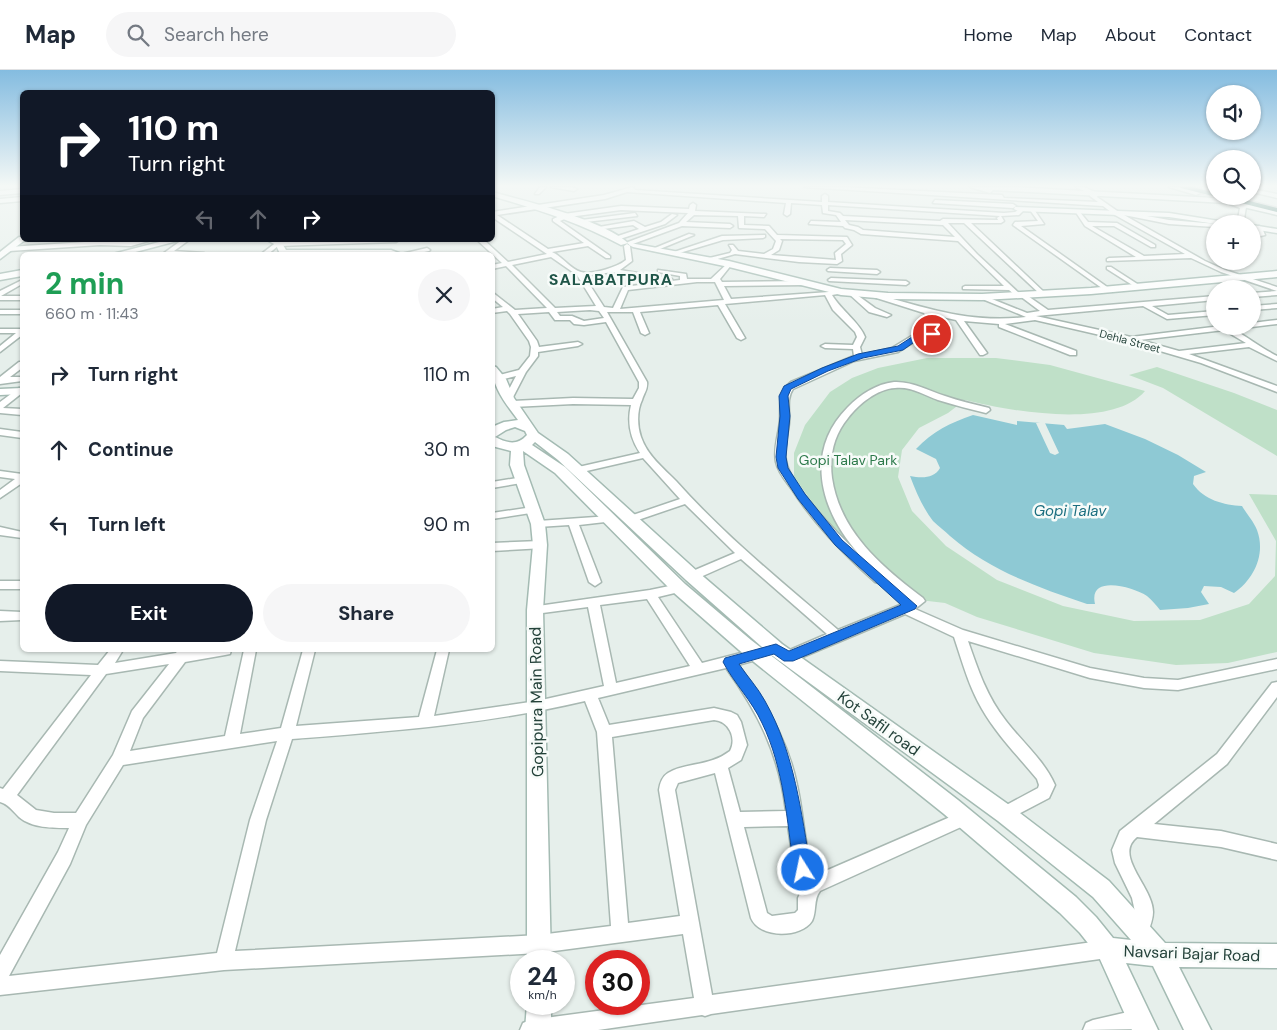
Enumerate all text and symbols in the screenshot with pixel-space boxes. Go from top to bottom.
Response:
search box [106,12,456,57]
text: Map [25,19,76,50]
icon: search [124,21,152,49]
text: Search here [164,22,269,47]
text: Home [963,23,1013,47]
text: Map [1041,23,1077,47]
text: About [1105,23,1156,47]
text: Contact [1184,23,1252,47]
map controls [1206,85,1261,335]
button: sound [1206,85,1261,140]
text: 110 m [128,105,219,151]
icon: right [45,110,110,175]
text: Turn right [128,149,225,178]
button: search [1206,150,1261,205]
icon: left [191,205,219,233]
icon: ahead [244,205,272,233]
icon: right [297,205,325,233]
button: + [1206,215,1261,270]
text: 2 min [45,264,124,303]
button: close [418,269,470,321]
district label: SALABATPURA [549,269,673,290]
button: − [1206,280,1261,335]
text: 660 m · 11:43 [45,303,139,324]
pin [911,313,953,355]
icon: arrive [918,320,946,348]
street label: Dehla Street [1098,326,1162,356]
icon: right [45,361,73,389]
text: Turn right [88,362,178,387]
text: 110 m [423,362,470,387]
icon: ahead [45,436,73,464]
text: Continue [88,437,174,462]
text: 30 m [424,437,470,462]
park label: Gopi Talav Park [799,451,897,469]
water label: Gopi Talav [1034,501,1107,521]
icon: left [45,511,73,539]
text: Turn left [88,512,166,537]
text: 90 m [423,512,470,537]
button: Exit [45,584,253,642]
button: Share [263,584,470,642]
street label: Gopipura Main Road [525,627,548,777]
street label: Kot Safil road [833,686,924,760]
position arrow [776,843,828,895]
street label: Navsari Bajar Road [1123,941,1261,966]
speed limit sign: 30 [585,950,650,1015]
text: 24 [527,960,558,993]
text: km/h [528,987,557,1003]

